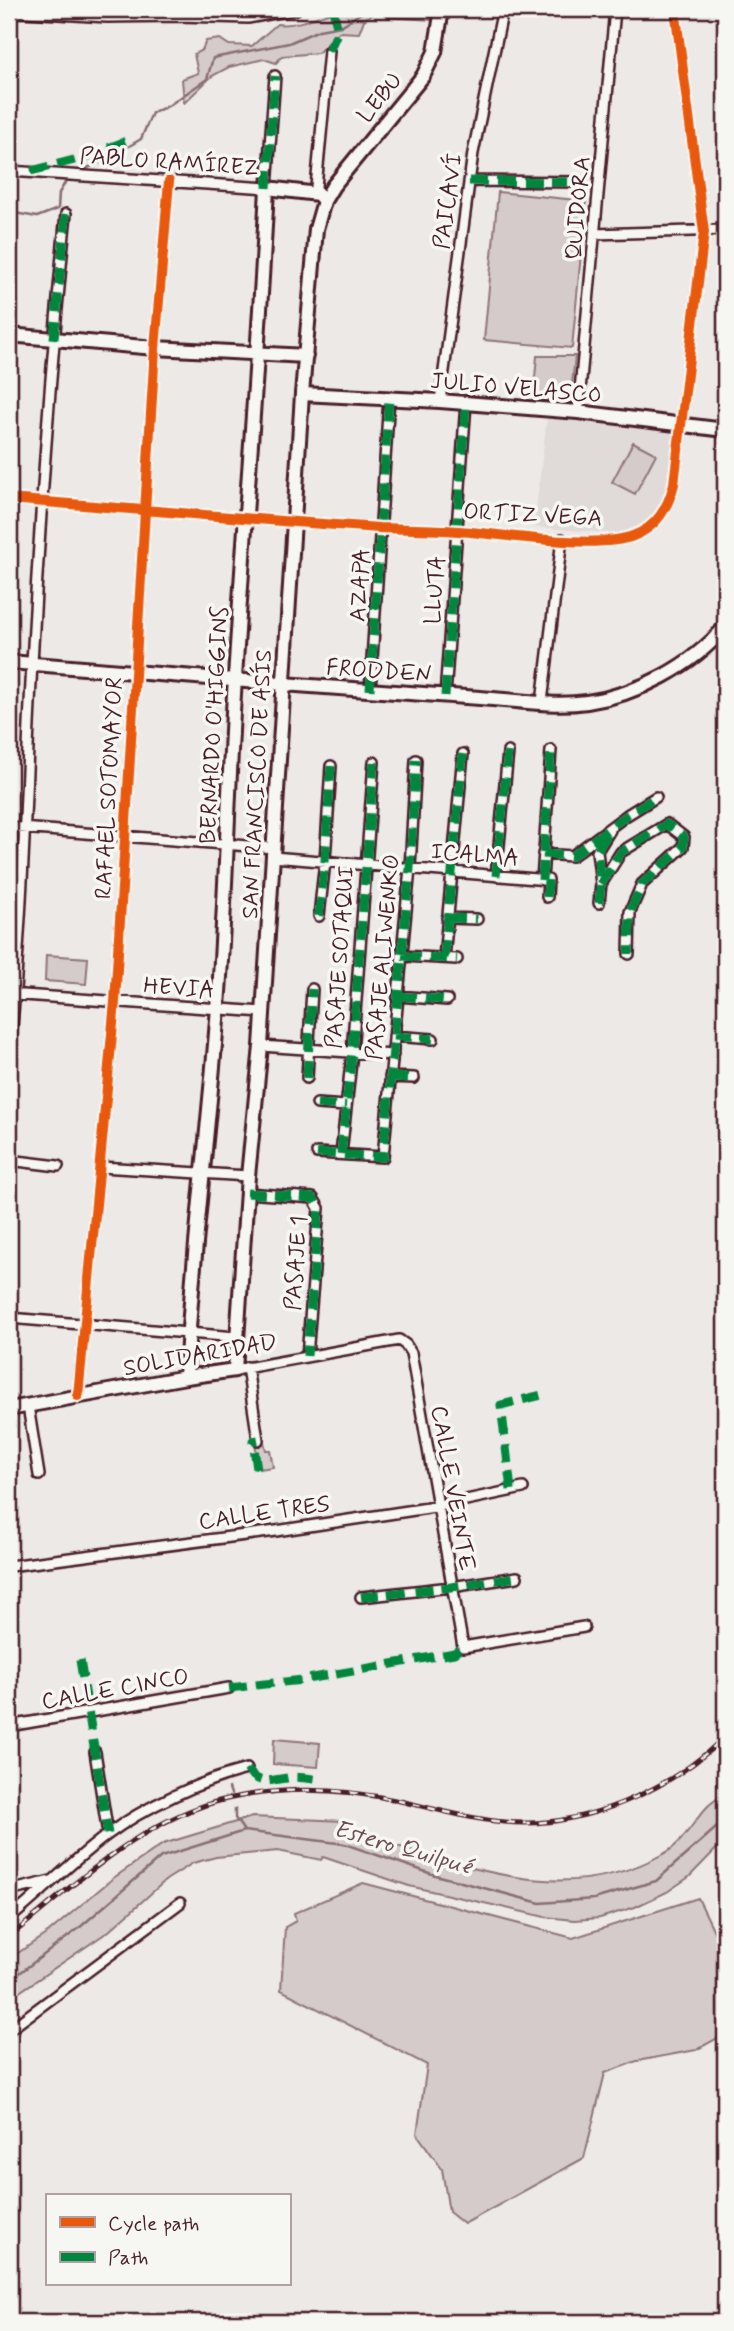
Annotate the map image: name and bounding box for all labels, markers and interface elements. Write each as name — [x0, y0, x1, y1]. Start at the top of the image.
street label: LEBU — [351, 67, 410, 130]
street label: PABLO RAMÍREZ — [79, 142, 259, 184]
street label: PAICAVÍ — [427, 151, 471, 251]
street label: QUIDORA — [560, 155, 598, 261]
street label: JULIO VELASCO — [429, 367, 603, 411]
street label: ORTIZ VEGA — [463, 497, 603, 535]
street label: AZAPA — [343, 547, 379, 623]
street label: LLUTA — [419, 555, 453, 625]
street label: BERNARDO O'HIGGINS — [194, 605, 236, 845]
street label: SAN FRANCISCO DE ASÍS — [236, 649, 280, 920]
street label: FRODDEN — [325, 653, 432, 691]
street label: RAFAEL SOTOMAYOR — [89, 676, 131, 900]
street label: ICALMA — [429, 837, 520, 875]
street label: PASAJE ALIWENKO — [360, 853, 408, 1061]
street label: PASAJE SOTAQUI — [320, 865, 362, 1050]
street label: HEVIA — [142, 972, 215, 1006]
street label: PASAJE 1 — [279, 1215, 315, 1312]
street label: SOLIDARIDAD — [121, 1328, 280, 1384]
street label: CALLE VEINTE — [423, 1403, 481, 1573]
street label: CALLE TRES — [197, 1490, 332, 1538]
street label: CALLE CINCO — [39, 1662, 191, 1718]
water label: Estero Quilpué — [330, 1814, 478, 1884]
legend — [46, 2194, 290, 2286]
text: Cycle path — [108, 2210, 199, 2238]
text: Path — [108, 2244, 148, 2272]

